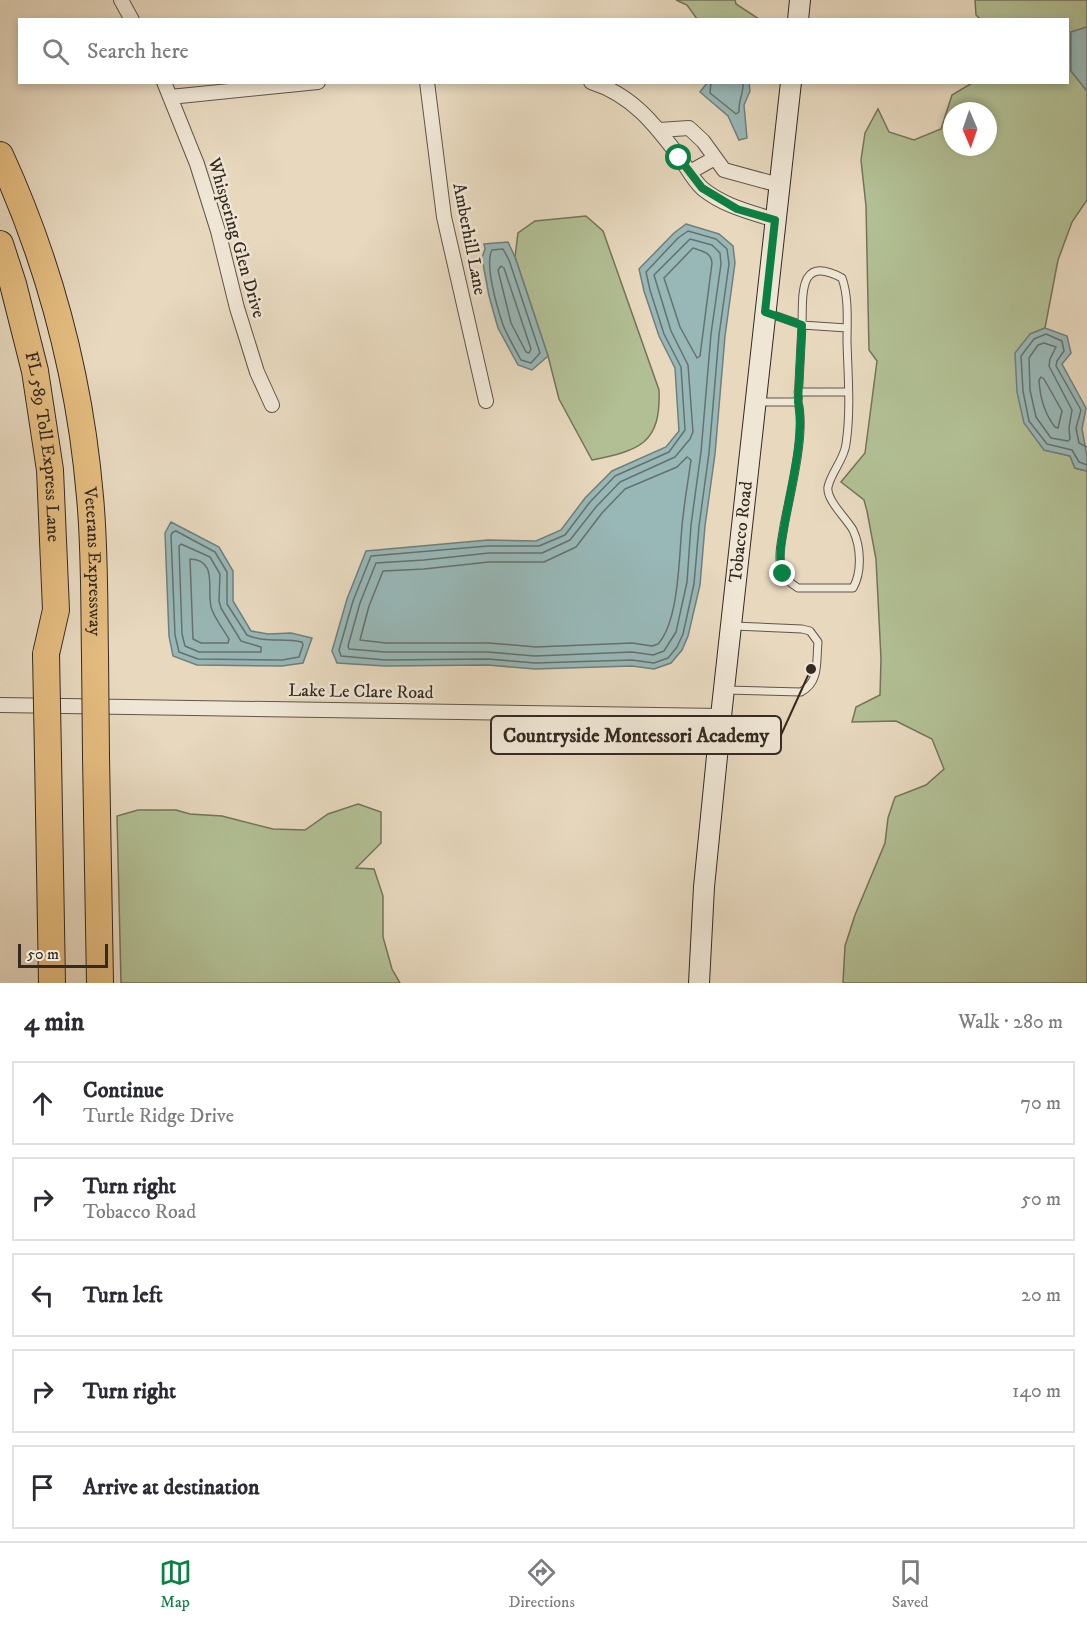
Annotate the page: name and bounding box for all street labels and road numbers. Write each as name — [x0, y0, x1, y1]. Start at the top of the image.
street label: Whispering Glen Drive — [202, 154, 269, 321]
street label: Amberhill Lane — [447, 181, 491, 297]
street label: FL 589 Toll Express Lane — [20, 349, 64, 542]
street label: Tobacco Road — [725, 480, 758, 584]
street label: Veterans Expressway — [78, 485, 106, 637]
street label: Lake Le Clare Road — [288, 680, 434, 704]

